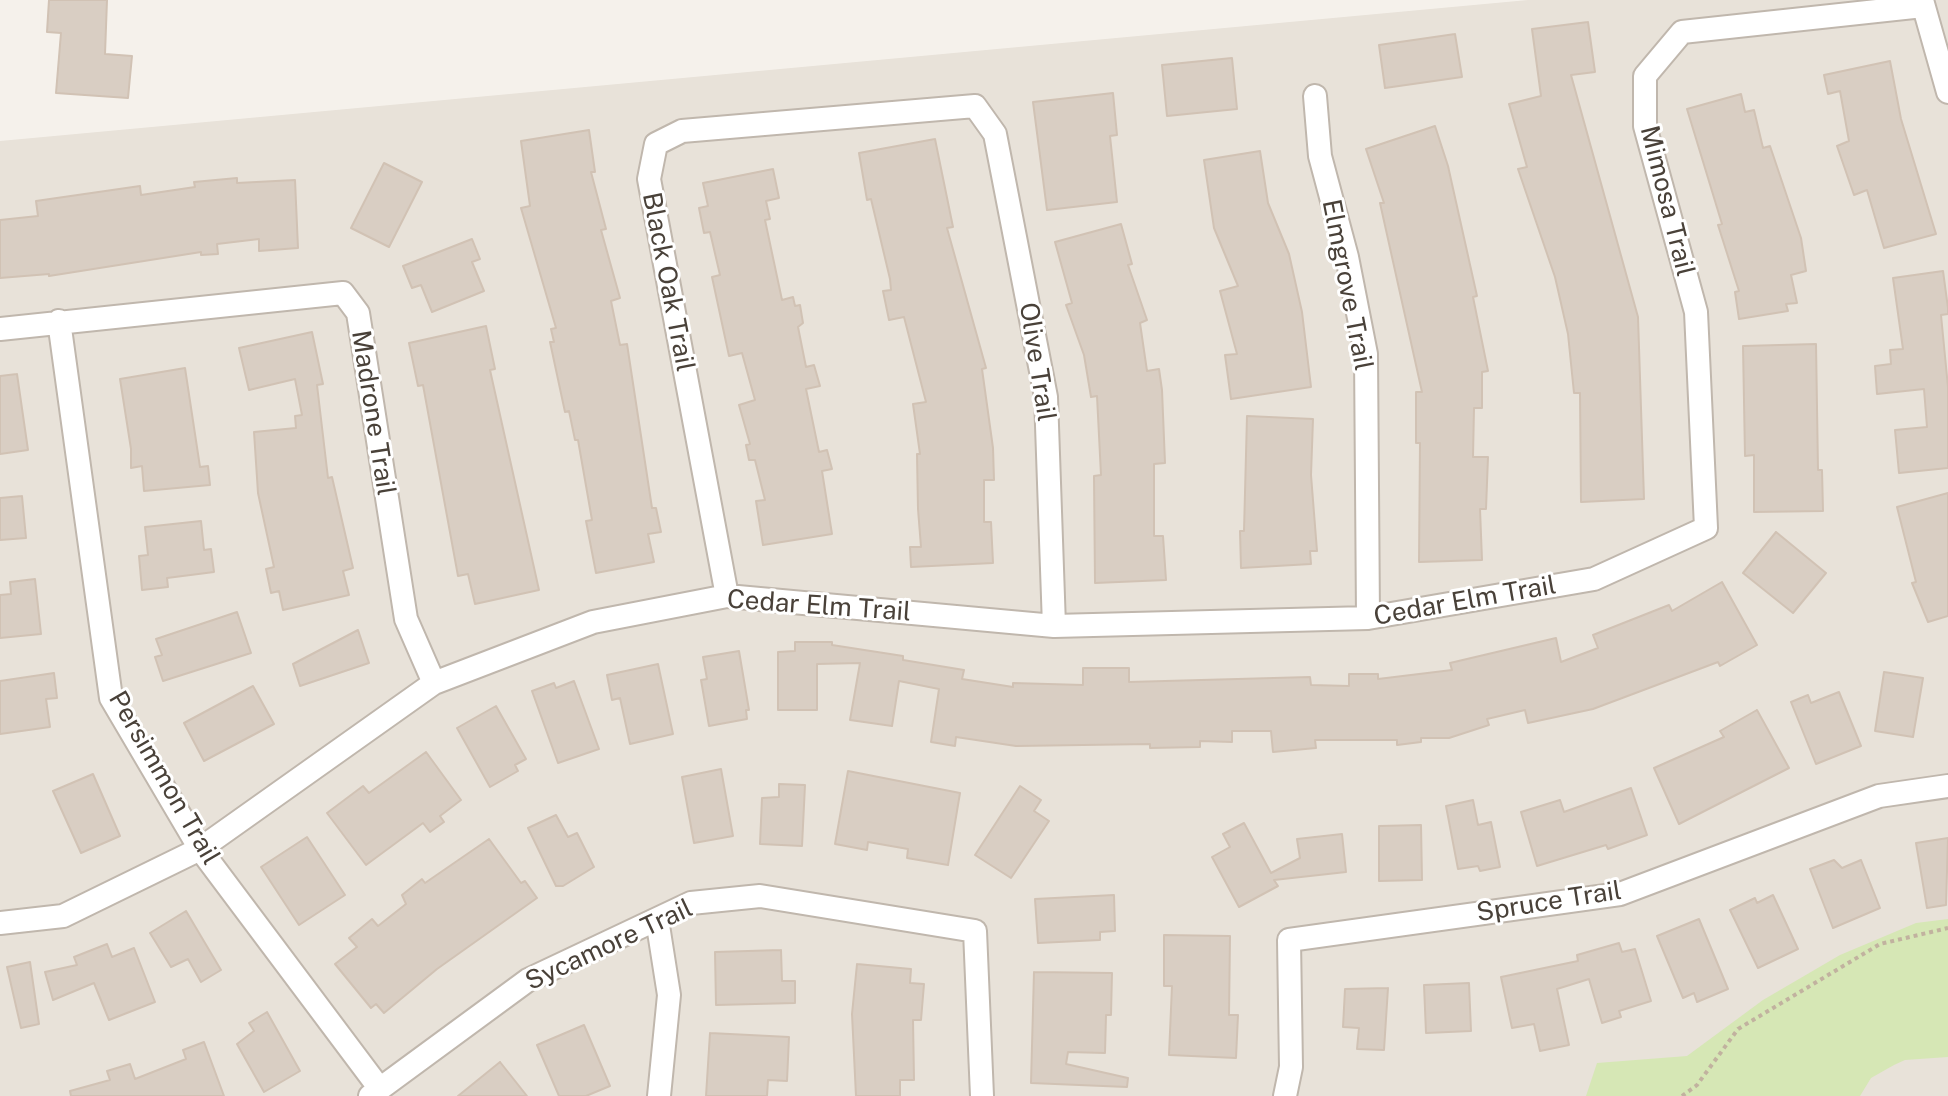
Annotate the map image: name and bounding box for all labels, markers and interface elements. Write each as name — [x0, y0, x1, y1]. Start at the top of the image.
street label: Mimosa Trail — [1633, 123, 1701, 279]
street label: Black Oak Trail — [635, 190, 701, 374]
street label: Elmgrove Trail — [1315, 197, 1379, 373]
street label: Olive Trail — [1012, 300, 1062, 424]
street label: Madrone Trail — [345, 328, 401, 498]
street label: Cedar Elm Trail — [1371, 570, 1559, 632]
street label: Cedar Elm Trail — [726, 584, 912, 628]
street label: Persimmon Trail — [102, 686, 226, 870]
street label: Spruce Trail — [1474, 875, 1624, 929]
street label: Sycamore Trail — [520, 893, 698, 997]

